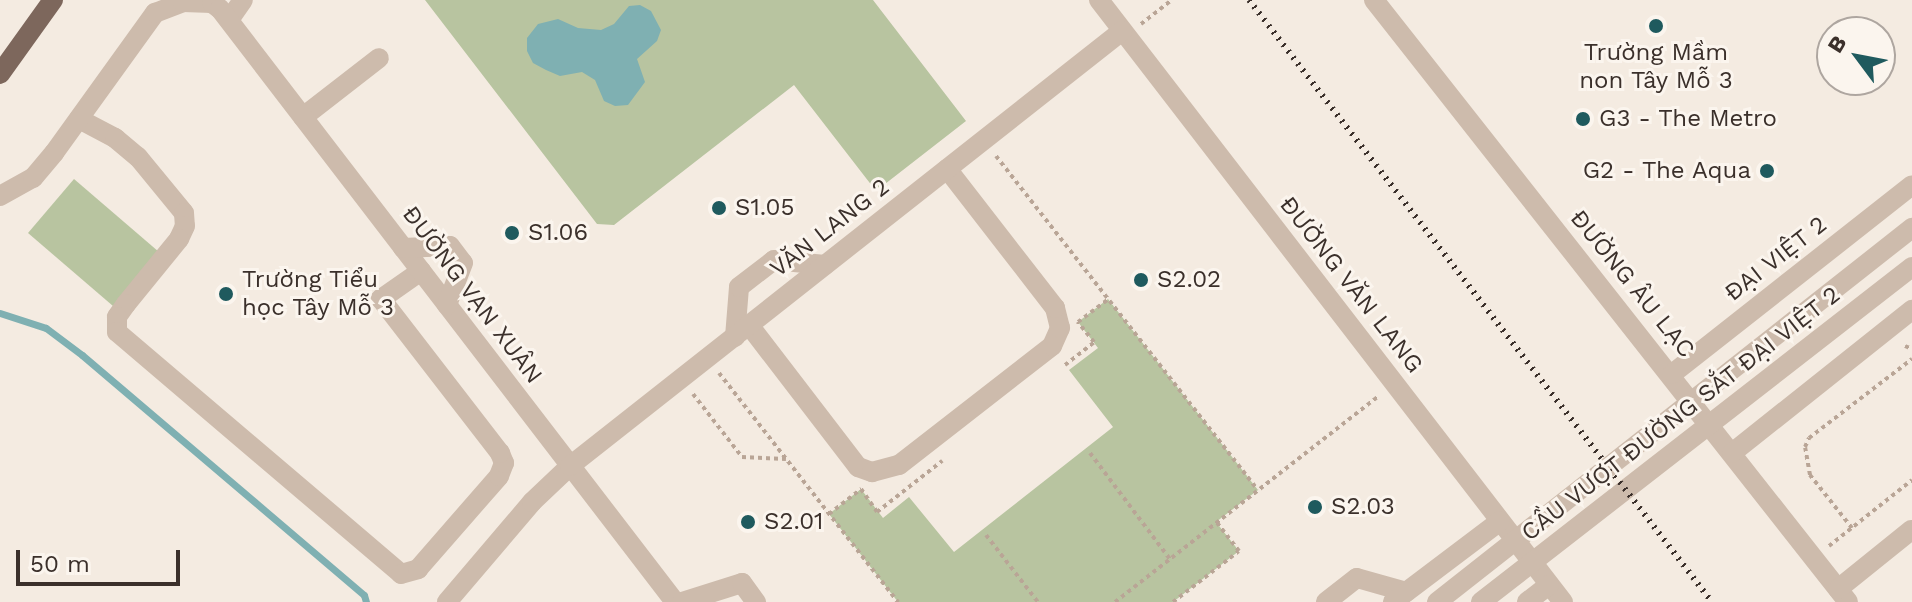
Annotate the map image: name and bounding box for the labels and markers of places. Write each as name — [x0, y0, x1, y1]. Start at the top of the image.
marker: Trường Mầm non Tây Mỗ 3 — [1647, 17, 1665, 35]
place label: Trường Mầm non Tây Mỗ 3 — [1579, 39, 1733, 95]
place label: G3 - The Metro — [1599, 105, 1778, 133]
marker: G3 - The Metro — [1574, 110, 1592, 128]
place label: G2 - The Aqua — [1581, 157, 1751, 185]
marker: G2 - The Aqua — [1758, 162, 1776, 180]
place label: S1.05 — [735, 194, 794, 222]
marker: S1.05 — [710, 199, 728, 217]
place label: S1.06 — [528, 219, 588, 247]
marker: S1.06 — [503, 224, 521, 242]
place label: Trường Tiểu học Tây Mỗ 3 — [242, 266, 395, 322]
place label: S2.02 — [1157, 266, 1221, 294]
marker: S2.02 — [1132, 271, 1150, 289]
marker: Trường Tiểu học Tây Mỗ 3 — [217, 285, 235, 303]
place label: S2.03 — [1331, 493, 1395, 521]
marker: S2.03 — [1306, 498, 1324, 516]
place label: S2.01 — [764, 508, 823, 536]
marker: S2.01 — [739, 513, 757, 531]

